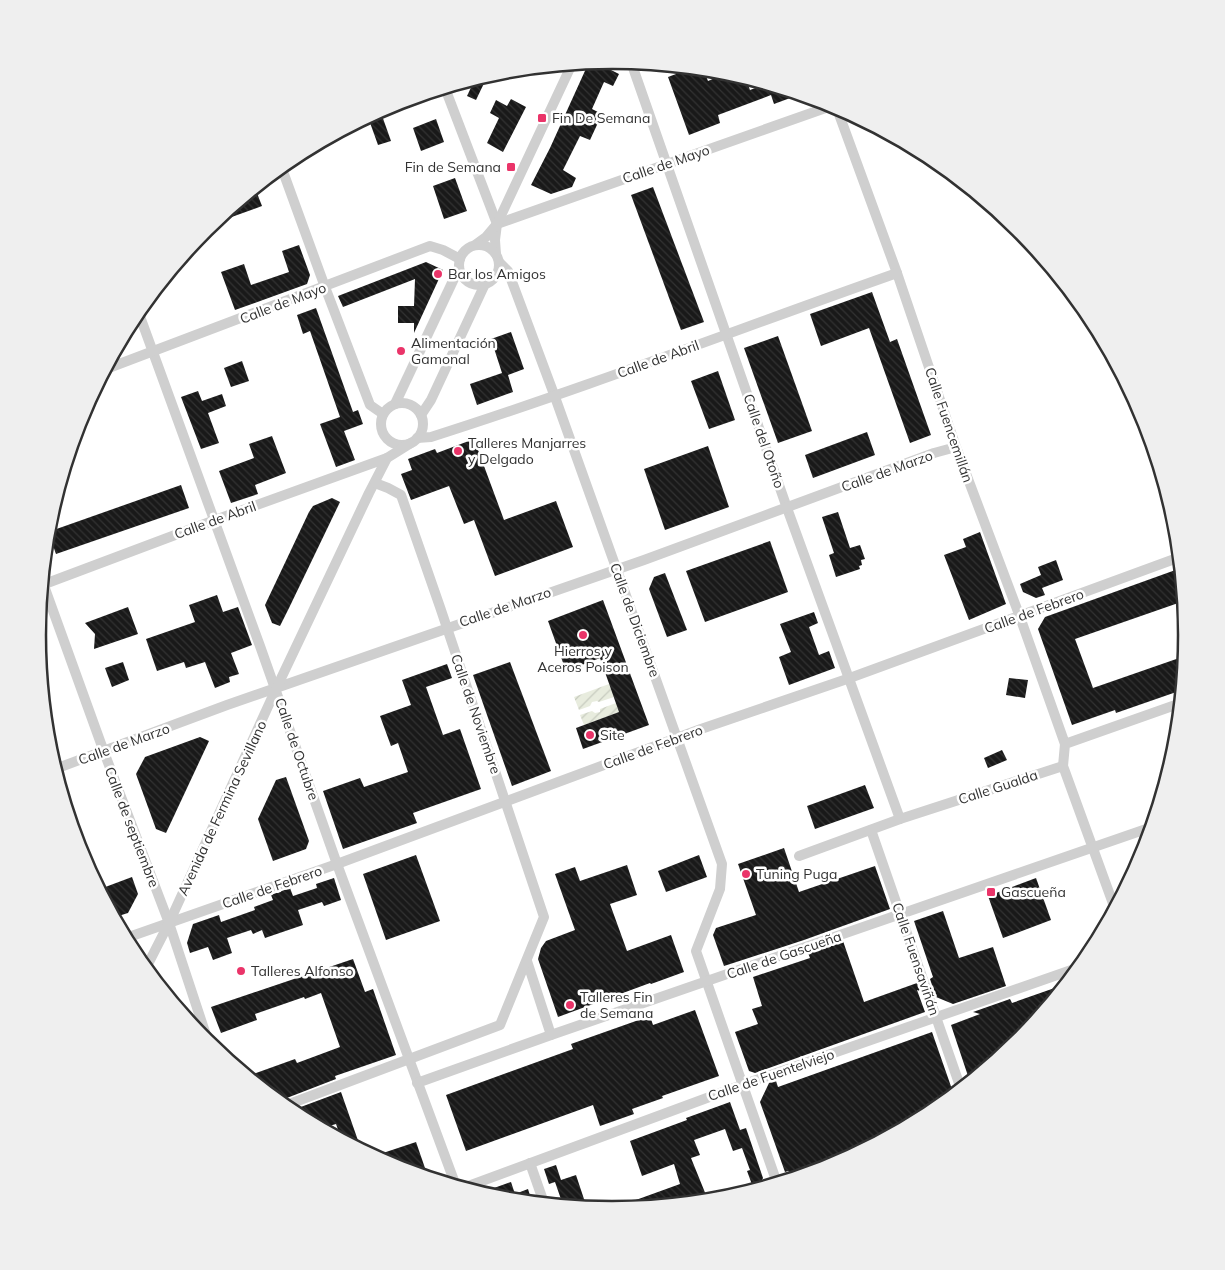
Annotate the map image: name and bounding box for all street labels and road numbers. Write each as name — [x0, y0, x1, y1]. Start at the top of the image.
street label: Calle de Mayo — [620, 141, 712, 187]
street label: Calle de Mayo — [237, 278, 329, 328]
street label: Calle de Abril — [615, 336, 701, 382]
street label: Calle Fuencemillán — [921, 365, 977, 485]
street label: Calle del Otoño — [739, 391, 789, 491]
street label: Calle de Marzo — [839, 446, 935, 496]
street label: Calle de Abril — [172, 497, 258, 543]
street label: Calle de Diciembre — [606, 560, 664, 680]
street label: Calle de Marzo — [457, 583, 553, 631]
street label: Calle de Febrero — [982, 585, 1086, 637]
street label: Calle de Noviembre — [447, 652, 505, 776]
street label: Calle de Octubre — [271, 695, 323, 803]
street label: Avenida de Fermina Sevillano — [173, 718, 271, 898]
street label: Calle de Marzo — [76, 719, 172, 769]
street label: Calle de Febrero — [601, 721, 705, 773]
street label: Calle de septiembre — [101, 764, 163, 890]
street label: Calle Gualda — [956, 766, 1040, 808]
street label: Calle de Febrero — [220, 861, 324, 913]
street label: Calle Fuensaviñán — [888, 900, 944, 1018]
street label: Calle de Gascueña — [724, 927, 844, 983]
street label: Calle de Fuentelviejo — [705, 1045, 837, 1105]

